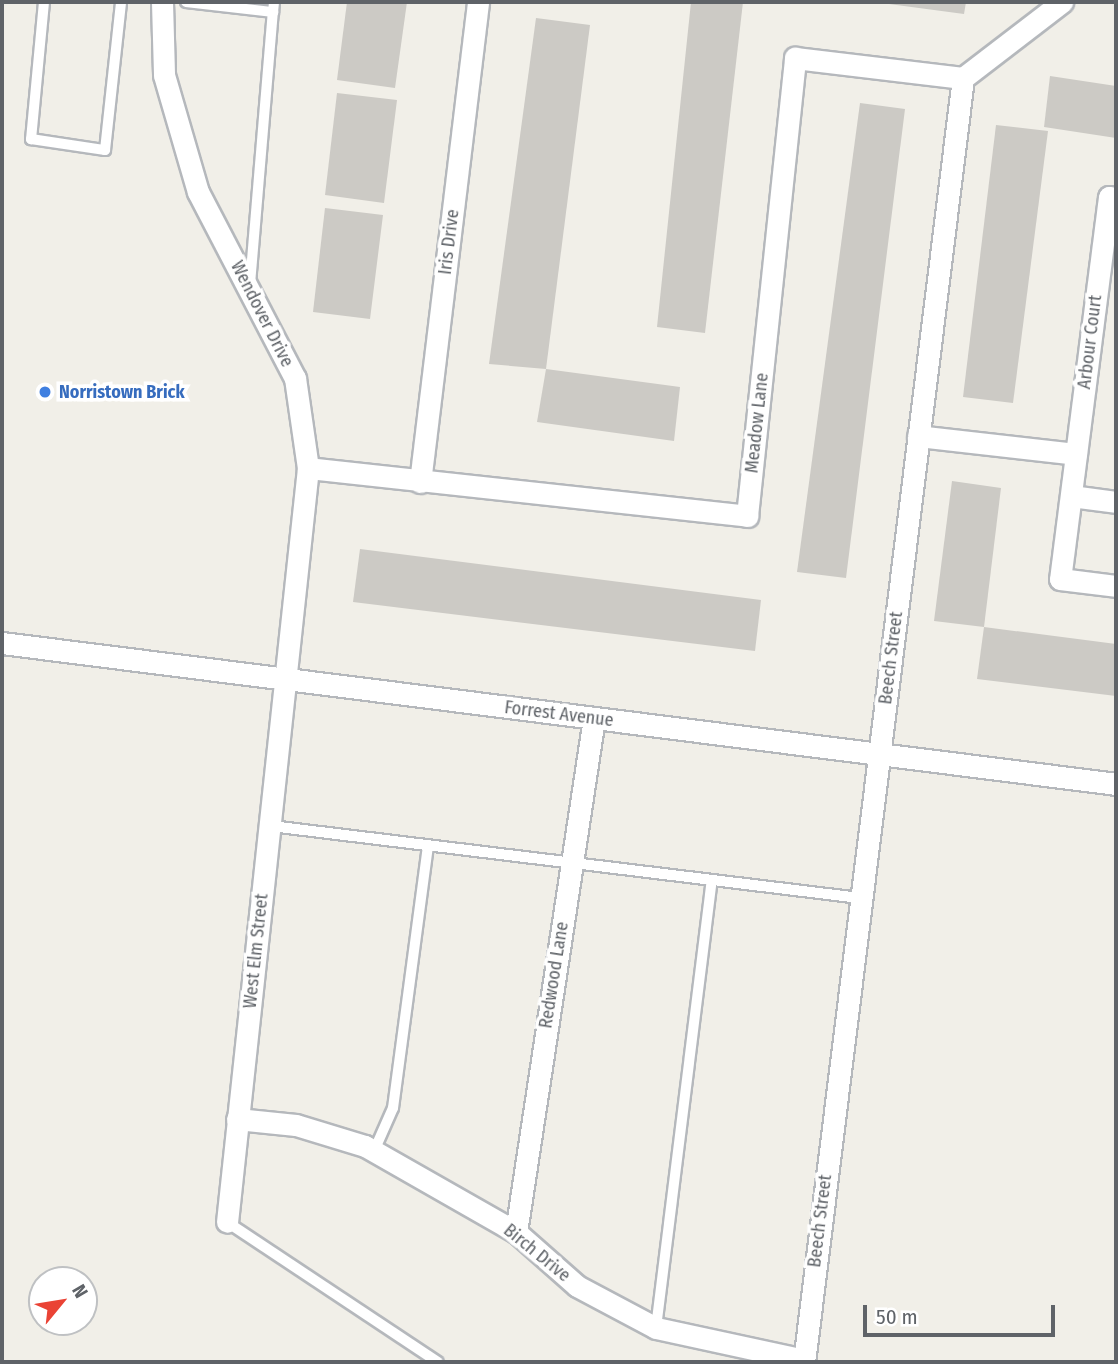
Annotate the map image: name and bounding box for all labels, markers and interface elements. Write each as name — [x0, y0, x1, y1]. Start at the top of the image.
street label: Iris Drive — [434, 208, 464, 276]
street label: Wendover Drive — [226, 257, 298, 371]
street label: Arbour Court — [1074, 294, 1106, 390]
street label: Meadow Lane — [741, 372, 773, 474]
place label: Norristown Brick — [59, 381, 185, 403]
marker: Norristown Brick — [37, 384, 53, 400]
street label: Beech Street — [875, 610, 907, 706]
street label: Forrest Avenue — [503, 697, 615, 731]
street label: West Elm Street — [239, 892, 273, 1010]
street label: Redwood Lane — [535, 920, 573, 1030]
street label: Beech Street — [804, 1173, 836, 1269]
street label: Birch Drive — [499, 1220, 575, 1286]
north arrow — [28, 1266, 98, 1336]
text: N — [67, 1281, 93, 1302]
scale bar — [866, 1290, 1058, 1334]
text: 50 m — [876, 1304, 918, 1330]

